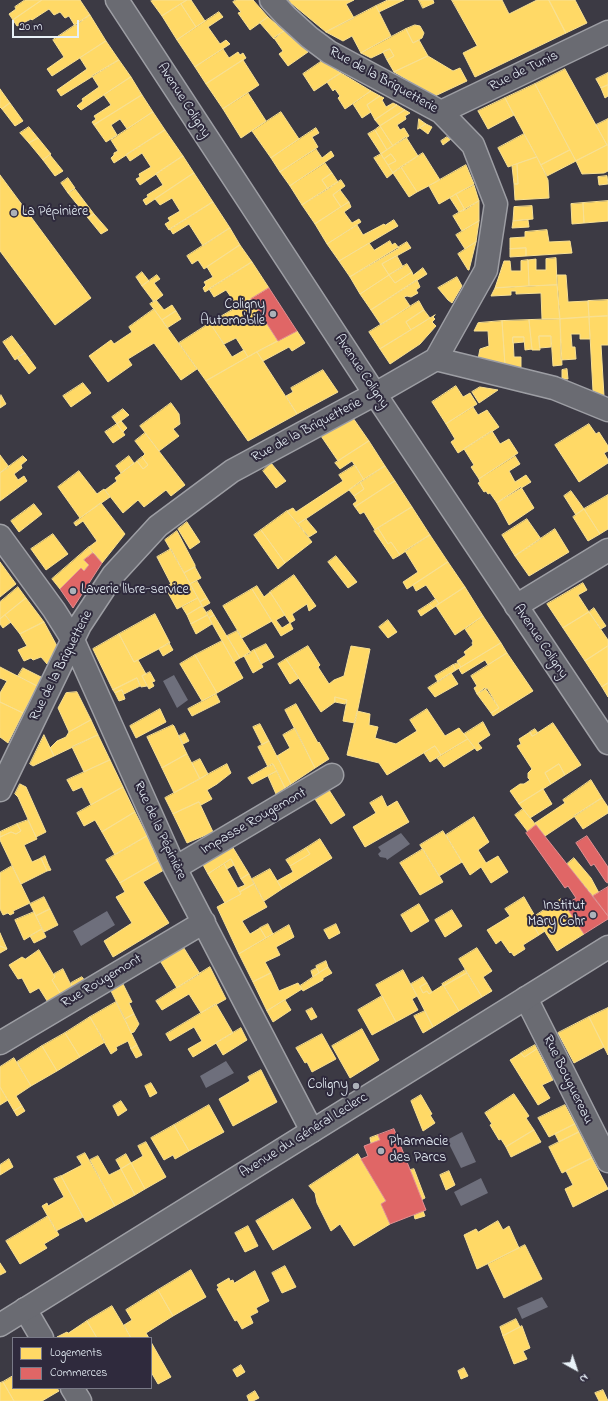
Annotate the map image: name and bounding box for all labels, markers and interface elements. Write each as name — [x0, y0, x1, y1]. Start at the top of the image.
scale bar — [14, 12, 81, 38]
text: 20 m — [19, 18, 42, 36]
street label: Rue de la Briquetterie — [326, 44, 440, 118]
street label: Rue de Tunis — [487, 48, 561, 96]
street label: Avenue Coligny — [153, 60, 213, 142]
place label: La Pépinière — [22, 205, 88, 221]
marker: La Pépinière — [9, 208, 19, 218]
place label: Coligny Automobile — [200, 298, 265, 330]
marker: Coligny Automobile — [268, 309, 278, 319]
street label: Avenue Coligny — [330, 332, 392, 412]
street label: Rue de la Briquetterie — [249, 395, 365, 467]
place label: Laverie libre-service — [81, 583, 189, 599]
marker: Laverie libre-service — [68, 586, 78, 596]
street label: Avenue Coligny — [509, 602, 571, 682]
street label: Rue de la Briquetterie — [27, 608, 97, 724]
street label: Rue de la Pépinière — [129, 779, 189, 883]
street label: Impasse Rougemont — [198, 785, 310, 859]
place label: Institut Mary Cohr — [528, 899, 585, 932]
marker: Institut Mary Cohr — [588, 910, 598, 920]
street label: Rue Rougemont — [59, 951, 145, 1013]
street label: Rue Bouguereau — [538, 1033, 596, 1127]
place label: Coligny — [308, 1078, 348, 1094]
marker: Coligny — [351, 1081, 361, 1091]
street label: Avenue du Général Leclerc — [237, 1090, 371, 1182]
place label: Pharmacie des Parcs — [389, 1135, 448, 1168]
marker: Pharmacie des Parcs — [376, 1146, 386, 1156]
legend — [12, 1337, 152, 1389]
text: Logements — [50, 1344, 102, 1362]
north arrow — [556, 1349, 596, 1389]
text: Commerces — [50, 1364, 107, 1382]
text: N — [576, 1370, 592, 1387]

